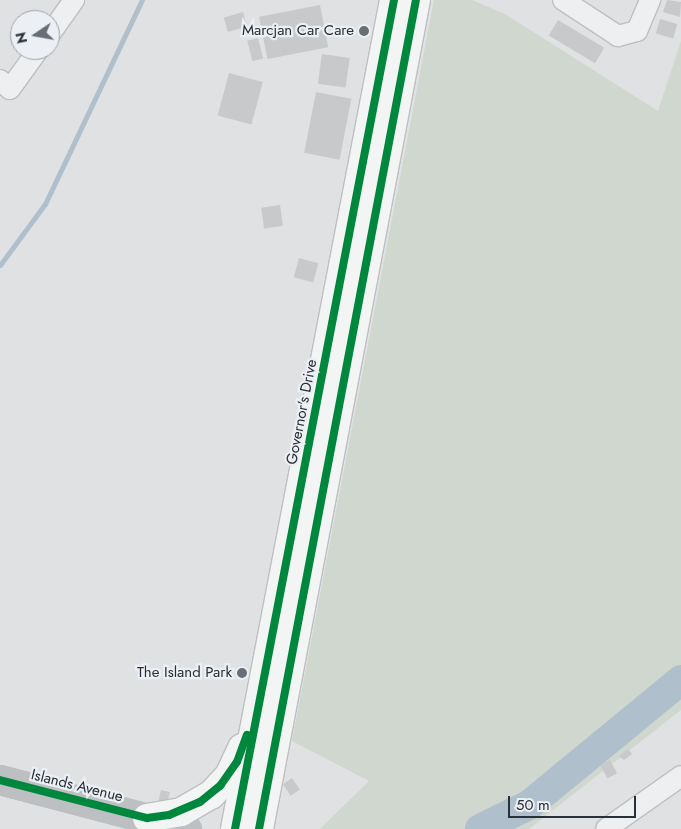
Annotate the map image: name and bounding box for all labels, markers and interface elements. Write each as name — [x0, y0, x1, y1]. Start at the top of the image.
north arrow — [10, 10, 60, 60]
place label: Marcjan Car Care — [242, 22, 354, 40]
marker: Marcjan Car Care — [358, 25, 370, 37]
text: N — [10, 30, 32, 45]
street label: Governor's Drive — [283, 358, 321, 466]
place label: The Island Park — [137, 664, 232, 682]
marker: The Island Park — [236, 667, 248, 679]
street label: Islands Avenue — [29, 766, 125, 806]
scale bar — [511, 786, 638, 818]
text: 50 m — [516, 794, 550, 816]

